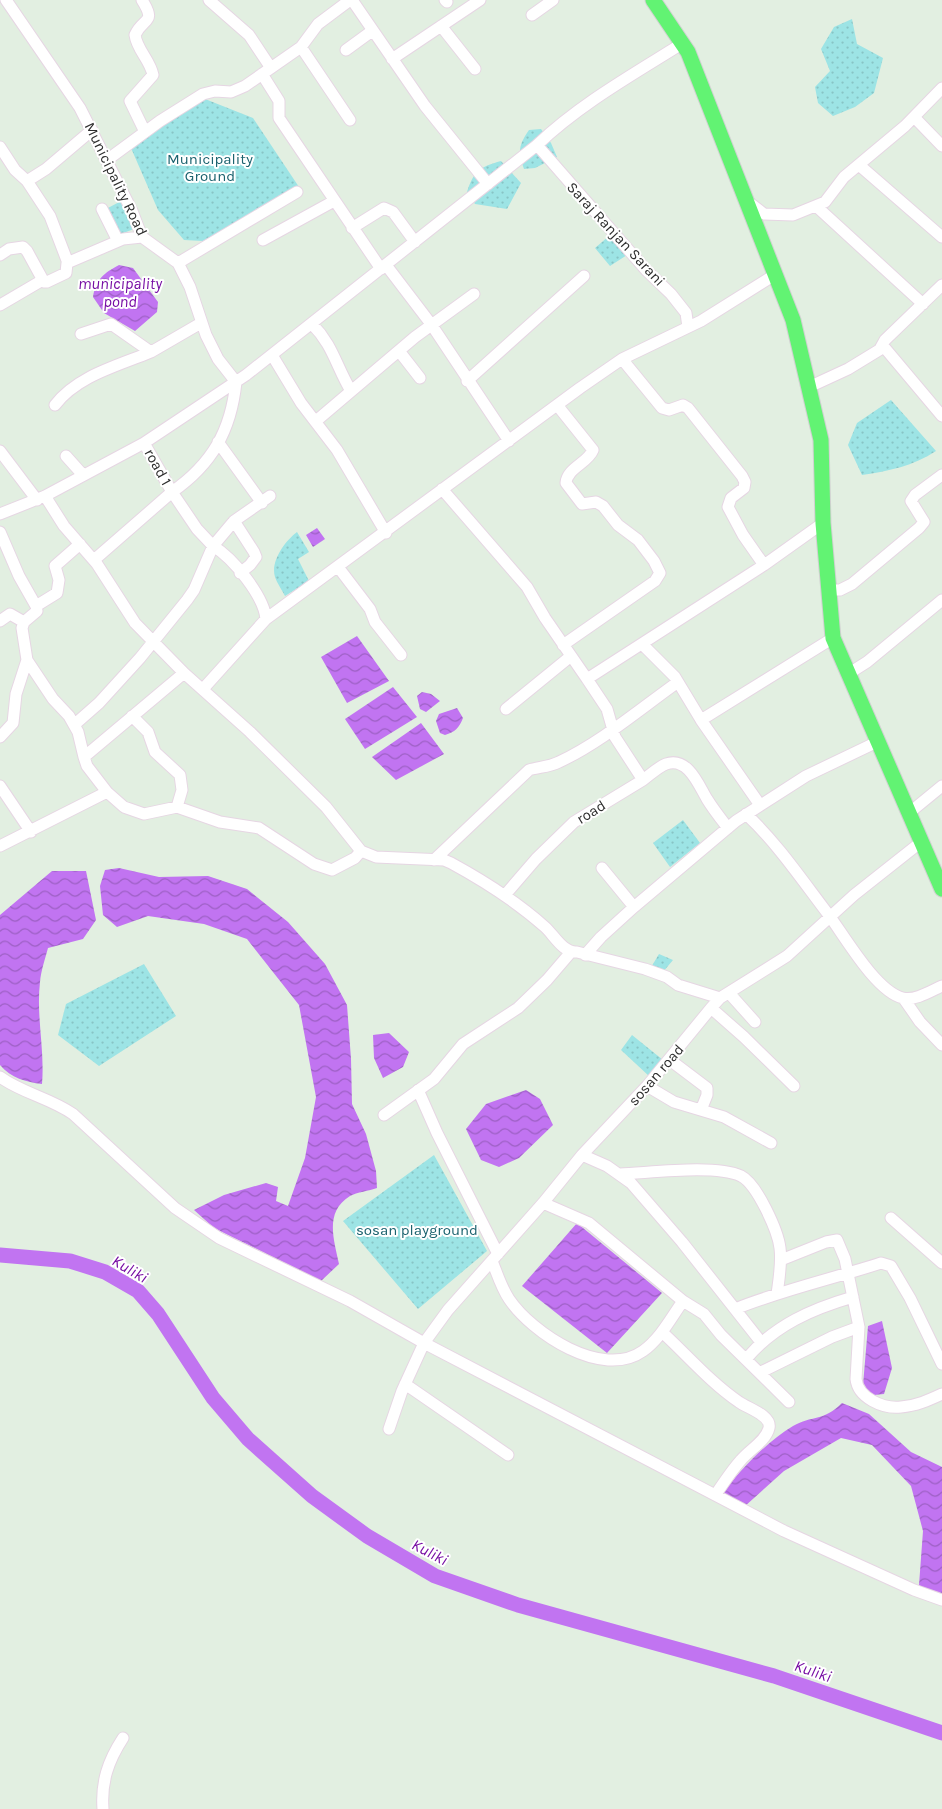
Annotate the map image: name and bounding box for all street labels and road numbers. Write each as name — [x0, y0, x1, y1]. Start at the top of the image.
street label: Municipality Road — [81, 119, 151, 239]
street label: Saraj Ranjan Sarani — [563, 178, 669, 290]
street label: road 1 — [141, 445, 175, 489]
street label: road — [573, 796, 609, 828]
street label: sosan road — [624, 1041, 688, 1109]

